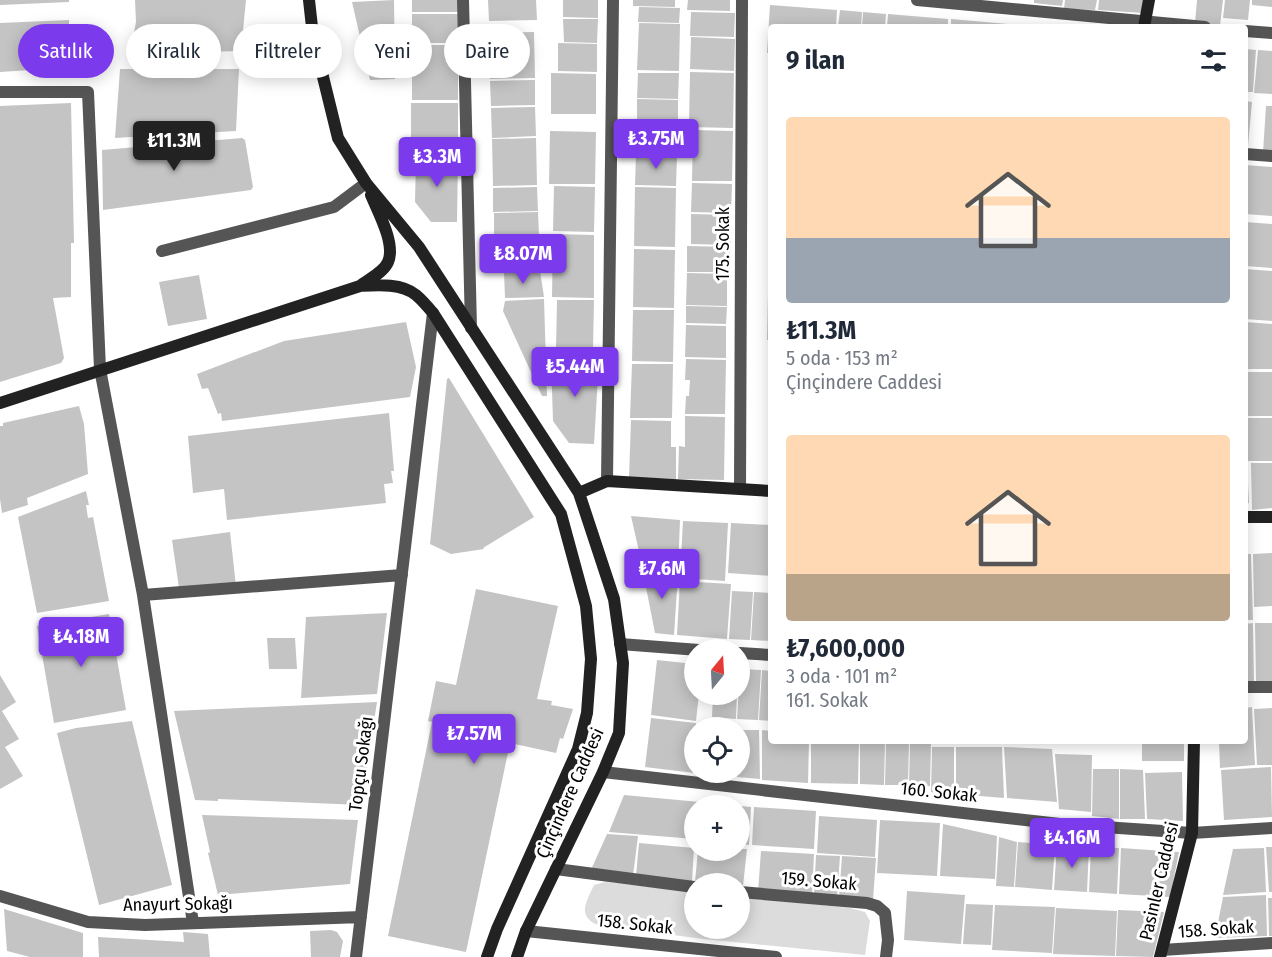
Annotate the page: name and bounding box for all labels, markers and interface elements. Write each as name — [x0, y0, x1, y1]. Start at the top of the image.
chip: Satılık — [18, 24, 114, 78]
chip: Kiralık — [126, 24, 221, 78]
chip: Filtreler — [233, 24, 342, 78]
chip: Yeni — [354, 24, 432, 78]
chip: Daire — [444, 24, 530, 78]
icon: filters — [1197, 44, 1230, 77]
text: 9 ilan — [786, 45, 845, 76]
pin: ₺3.75M — [607, 119, 705, 170]
pin: ₺11.3M — [125, 121, 223, 172]
text: ₺3.75M — [628, 126, 685, 150]
text: ₺11.3M — [147, 128, 201, 152]
pin: ₺3.3M — [395, 137, 479, 188]
text: ₺3.3M — [413, 144, 461, 168]
icon: home — [954, 156, 1062, 264]
street label: 175. Sokak — [712, 206, 734, 281]
pin: ₺8.07M — [474, 234, 572, 285]
text: ₺8.07M — [494, 241, 552, 265]
text: ₺11.3M — [786, 315, 856, 346]
text: 5 oda · 153 m² — [786, 346, 898, 370]
pin: ₺5.44M — [526, 347, 624, 398]
text: ₺5.44M — [546, 354, 604, 378]
text: Çinçindere Caddesi — [786, 370, 942, 394]
icon: home — [954, 474, 1062, 582]
pin: ₺7.6M — [620, 549, 704, 600]
text: ₺7.6M — [638, 556, 686, 580]
pin: ₺4.18M — [32, 617, 130, 668]
text: ₺4.18M — [53, 624, 109, 648]
text: ₺7,600,000 — [786, 633, 905, 664]
north arrow — [684, 639, 750, 705]
map controls — [684, 639, 750, 939]
text: 3 oda · 101 m² — [786, 664, 897, 688]
text: 161. Sokak — [786, 688, 868, 712]
pin: ₺7.57M — [425, 714, 523, 765]
street label: Topçu Sokağı — [344, 715, 378, 813]
button: locate — [684, 717, 750, 783]
text: ₺7.57M — [446, 721, 502, 745]
street label: Çinçindere Caddesi — [531, 724, 609, 862]
street label: 160. Sokak — [900, 777, 979, 807]
button: + — [684, 795, 750, 861]
pin: ₺4.16M — [1023, 818, 1121, 869]
street label: Pasinler Caddesi — [1135, 820, 1183, 942]
text: ₺4.16M — [1044, 825, 1100, 849]
street label: 159. Sokak — [780, 867, 858, 895]
button: − — [684, 873, 750, 939]
street label: Anayurt Sokağı — [123, 892, 233, 916]
street label: 158. Sokak — [596, 909, 675, 939]
street label: 158. Sokak — [1177, 915, 1255, 943]

